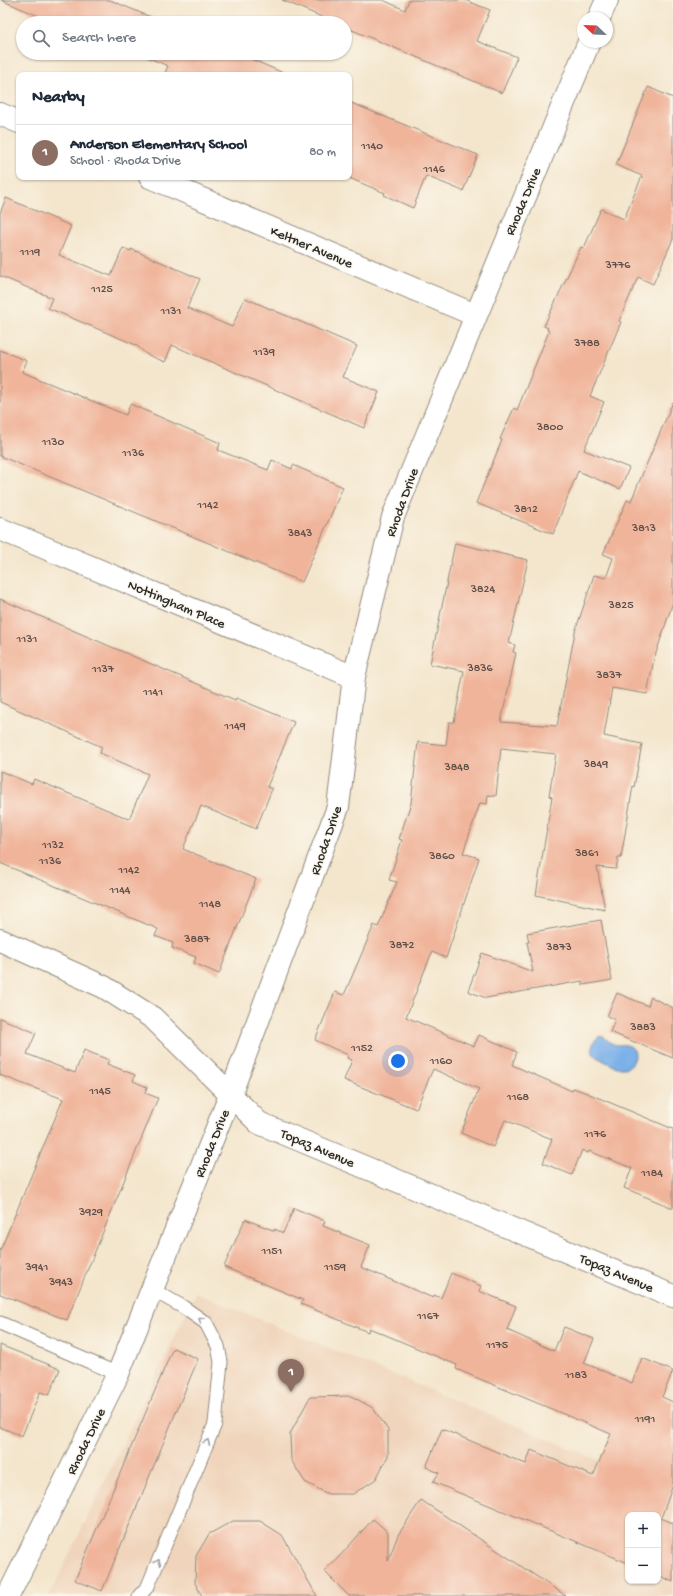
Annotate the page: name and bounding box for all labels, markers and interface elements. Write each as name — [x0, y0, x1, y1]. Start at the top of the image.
north arrow — [577, 12, 613, 48]
search box — [16, 16, 352, 60]
icon: search — [30, 27, 52, 49]
text: Search here — [62, 29, 136, 47]
text: Nearby — [32, 88, 85, 108]
text: Anderson Elementary School — [70, 136, 247, 154]
house number: 1140 — [360, 140, 383, 154]
text: 1 — [42, 145, 48, 160]
text: 80 m — [309, 145, 336, 160]
text: School · Rhoda Drive — [70, 154, 181, 169]
house number: 1146 — [422, 163, 446, 177]
street label: Rhoda Drive — [502, 165, 546, 238]
street label: Keltner Avenue — [267, 223, 356, 274]
house number: 1119 — [19, 246, 40, 260]
house number: 3776 — [605, 259, 631, 273]
house number: 1125 — [90, 283, 113, 297]
house number: 1131 — [160, 305, 182, 319]
house number: 3788 — [573, 337, 600, 351]
house number: 1139 — [252, 346, 275, 360]
house number: 3800 — [536, 421, 563, 435]
house number: 1130 — [41, 436, 65, 450]
house number: 1136 — [121, 447, 145, 461]
street label: Rhoda Drive — [383, 465, 424, 540]
house number: 1142 — [196, 499, 219, 513]
house number: 3812 — [513, 503, 538, 517]
house number: 3813 — [631, 522, 656, 536]
house number: 3843 — [287, 527, 312, 541]
street label: Nottingham Place — [125, 577, 228, 634]
house number: 3824 — [470, 583, 495, 597]
house number: 3825 — [608, 599, 634, 613]
house number: 1131 — [16, 633, 38, 647]
house number: 3836 — [466, 662, 493, 676]
house number: 1137 — [91, 663, 115, 677]
house number: 3837 — [595, 669, 622, 683]
house number: 1141 — [142, 686, 163, 700]
house number: 1149 — [223, 720, 246, 734]
house number: 3849 — [583, 758, 608, 772]
house number: 3848 — [443, 761, 470, 775]
street label: Rhoda Drive — [308, 803, 347, 878]
house number: 1132 — [41, 839, 64, 853]
house number: 3861 — [574, 847, 599, 861]
house number: 3860 — [428, 850, 455, 864]
house number: 1136 — [38, 855, 62, 869]
house number: 1142 — [117, 864, 140, 878]
house number: 1144 — [108, 884, 131, 898]
house number: 1148 — [198, 898, 221, 912]
house number: 3887 — [183, 933, 211, 947]
house number: 3872 — [389, 939, 415, 953]
house number: 3873 — [545, 941, 572, 955]
house number: 3883 — [629, 1021, 656, 1035]
house number: 1152 — [350, 1042, 373, 1056]
your location — [388, 1051, 408, 1071]
house number: 1160 — [429, 1055, 452, 1069]
house number: 1145 — [88, 1085, 111, 1099]
house number: 1168 — [506, 1091, 530, 1105]
street label: Rhoda Drive — [192, 1107, 235, 1180]
street label: Topaz Avenue — [276, 1126, 357, 1173]
house number: 1176 — [583, 1128, 607, 1142]
house number: 1184 — [640, 1167, 663, 1181]
house number: 3929 — [78, 1206, 103, 1220]
house number: 1151 — [261, 1245, 283, 1259]
street label: Topaz Avenue — [575, 1251, 656, 1298]
house number: 3941 — [25, 1261, 49, 1275]
house number: 1159 — [323, 1261, 346, 1275]
house number: 3943 — [48, 1276, 73, 1290]
house number: 1167 — [416, 1310, 440, 1324]
one-way arrow — [198, 1318, 205, 1325]
house number: 1175 — [485, 1339, 508, 1353]
pin: 1 — [278, 1359, 304, 1392]
house number: 1183 — [564, 1369, 587, 1383]
street label: Rhoda Drive — [64, 1405, 111, 1478]
house number: 1191 — [634, 1413, 655, 1427]
one-way arrow — [203, 1439, 211, 1446]
map controls — [625, 1512, 661, 1584]
button: + — [625, 1512, 661, 1548]
button: − — [625, 1548, 661, 1584]
one-way arrow — [153, 1559, 161, 1566]

